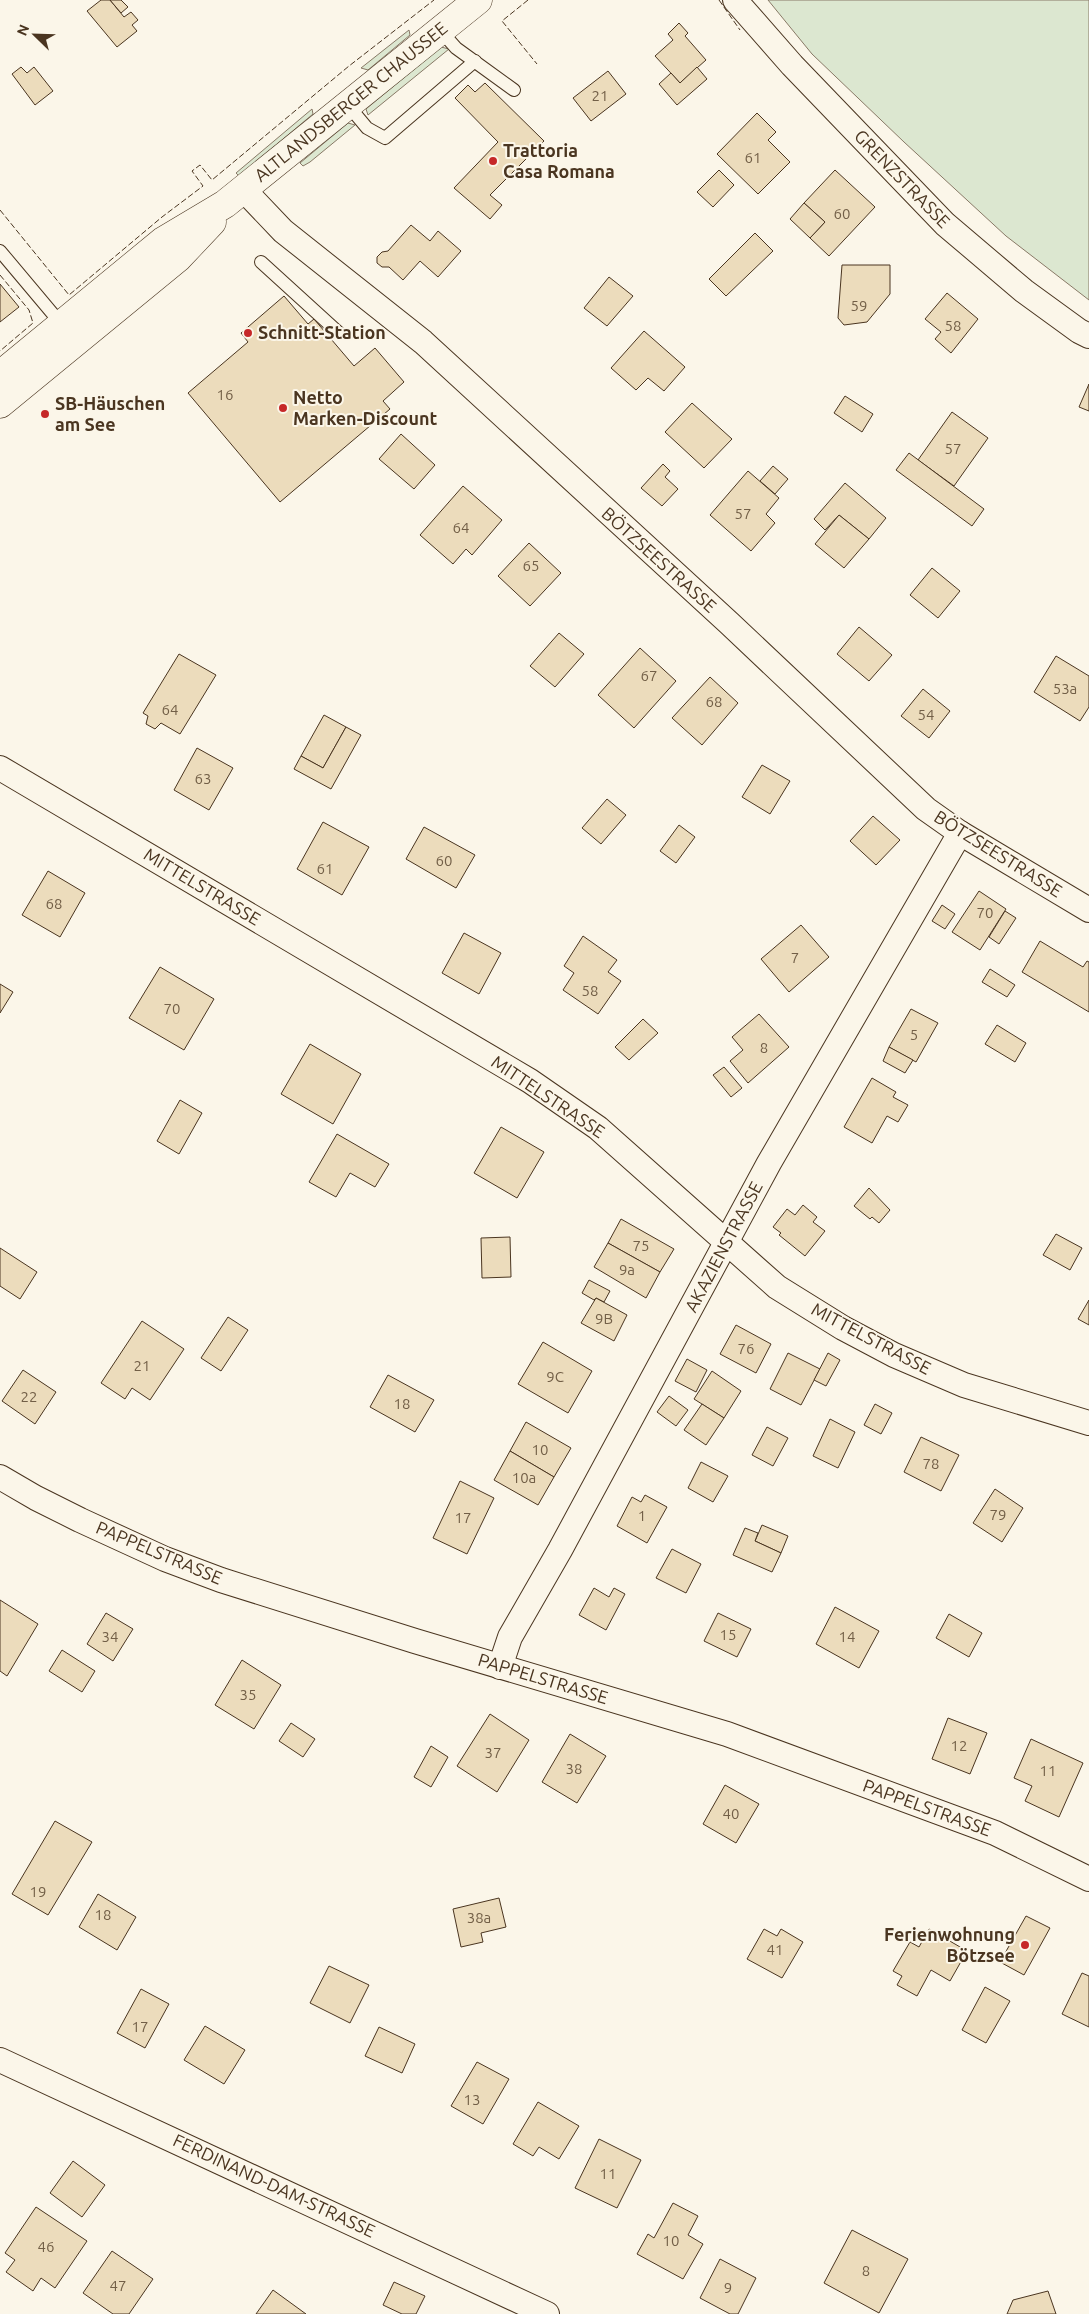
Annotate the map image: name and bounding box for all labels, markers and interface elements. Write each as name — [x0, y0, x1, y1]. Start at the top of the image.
north arrow — [10, 10, 60, 60]
street label: ALTLANDSBERGER CHAUSSEE — [250, 17, 451, 185]
text: N — [14, 22, 32, 38]
house number: 21 — [592, 87, 608, 104]
street label: GRENZSTRASSE — [851, 125, 955, 231]
place label: Trattoria Casa Romana — [503, 140, 615, 181]
house number: 61 — [745, 149, 761, 166]
marker: Trattoria Casa Romana — [487, 155, 499, 167]
house number: 60 — [834, 205, 850, 222]
house number: 59 — [851, 297, 867, 314]
house number: 58 — [945, 317, 961, 334]
place label: Schnitt-Station — [258, 322, 386, 342]
marker: Schnitt-Station — [242, 327, 254, 339]
house number: 16 — [217, 386, 233, 403]
place label: Netto Marken-Discount — [293, 387, 438, 428]
place label: SB-Häuschen am See — [55, 393, 165, 434]
marker: Netto Marken-Discount — [277, 402, 289, 414]
marker: SB-Häuschen am See — [39, 408, 51, 420]
house number: 57 — [945, 440, 961, 457]
street label: BÖTZSEESTRASSE — [598, 503, 721, 616]
house number: 57 — [735, 505, 751, 522]
house number: 64 — [453, 519, 469, 536]
house number: 65 — [523, 557, 539, 574]
house number: 67 — [641, 667, 657, 684]
house number: 53a — [1053, 680, 1077, 697]
house number: 68 — [706, 693, 722, 710]
house number: 64 — [162, 701, 178, 718]
house number: 54 — [918, 706, 934, 723]
house number: 63 — [195, 770, 211, 787]
street label: BÖTZSEESTRASSE — [931, 806, 1066, 901]
street label: MITTELSTRASSE — [141, 843, 264, 929]
house number: 60 — [436, 852, 452, 869]
house number: 61 — [317, 860, 333, 877]
house number: 68 — [46, 895, 62, 912]
house number: 70 — [977, 904, 993, 921]
house number: 7 — [791, 949, 799, 966]
house number: 58 — [582, 982, 598, 999]
house number: 70 — [164, 1000, 180, 1017]
house number: 5 — [910, 1026, 918, 1043]
house number: 8 — [760, 1039, 768, 1056]
street label: MITTELSTRASSE — [488, 1051, 609, 1141]
street label: AKAZIENSTRASSE — [680, 1178, 766, 1315]
house number: 75 — [633, 1237, 649, 1254]
house number: 9a — [619, 1261, 635, 1278]
street label: MITTELSTRASSE — [808, 1298, 935, 1378]
house number: 9B — [595, 1310, 613, 1327]
house number: 76 — [738, 1340, 754, 1357]
house number: 21 — [134, 1357, 150, 1374]
house number: 9C — [546, 1368, 564, 1385]
house number: 22 — [21, 1388, 37, 1405]
house number: 18 — [394, 1395, 410, 1412]
house number: 10 — [532, 1441, 548, 1458]
house number: 78 — [923, 1455, 939, 1472]
house number: 10a — [512, 1469, 536, 1486]
house number: 79 — [990, 1506, 1006, 1523]
house number: 1 — [638, 1507, 646, 1524]
house number: 17 — [455, 1509, 471, 1526]
street label: PAPPELSTRASSE — [93, 1517, 225, 1588]
house number: 15 — [720, 1626, 736, 1643]
house number: 34 — [102, 1628, 118, 1645]
house number: 14 — [839, 1628, 855, 1645]
street label: PAPPELSTRASSE — [476, 1649, 611, 1707]
house number: 35 — [240, 1686, 256, 1703]
house number: 12 — [951, 1737, 967, 1754]
house number: 37 — [485, 1744, 501, 1761]
house number: 38 — [566, 1760, 582, 1777]
house number: 11 — [1040, 1762, 1056, 1779]
street label: PAPPELSTRASSE — [861, 1775, 994, 1840]
house number: 40 — [723, 1805, 739, 1822]
house number: 19 — [30, 1883, 46, 1900]
house number: 18 — [95, 1906, 111, 1923]
house number: 38a — [467, 1909, 491, 1926]
place label: Ferienwohnung Bötzsee — [884, 1924, 1015, 1965]
marker: Ferienwohnung Bötzsee — [1019, 1939, 1031, 1951]
house number: 41 — [767, 1941, 783, 1958]
house number: 17 — [132, 2018, 148, 2035]
house number: 13 — [464, 2091, 480, 2108]
street label: FERDINAND-DAM-STRASSE — [170, 2129, 379, 2241]
house number: 11 — [600, 2165, 616, 2182]
house number: 10 — [663, 2232, 679, 2249]
house number: 46 — [38, 2238, 54, 2255]
house number: 8 — [862, 2262, 870, 2279]
house number: 47 — [110, 2277, 126, 2294]
house number: 9 — [724, 2279, 732, 2296]

